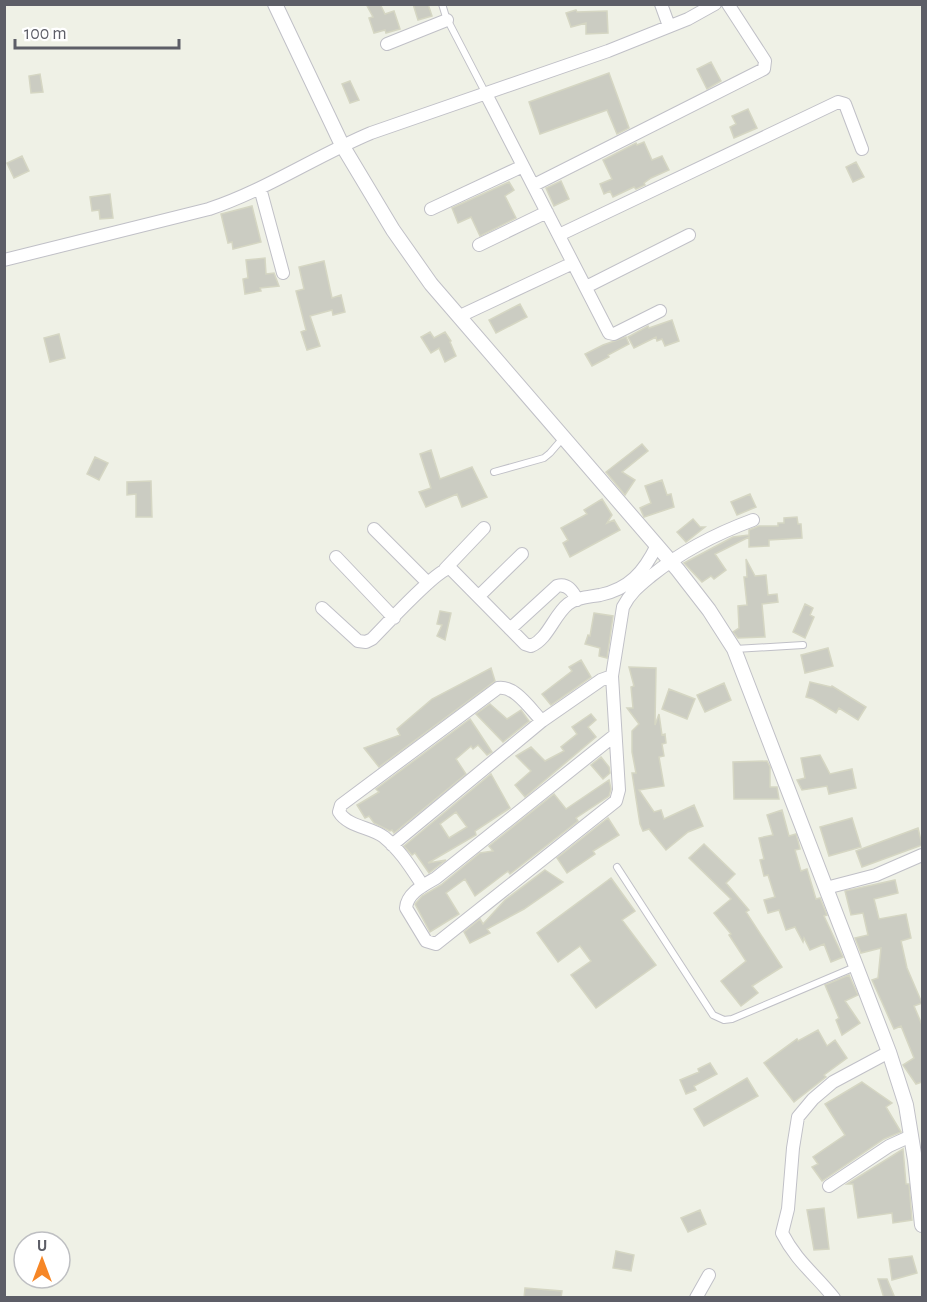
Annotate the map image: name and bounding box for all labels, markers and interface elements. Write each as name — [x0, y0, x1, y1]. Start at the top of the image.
scale bar — [15, 12, 178, 50]
text: 100 m — [24, 25, 67, 43]
north arrow — [12, 1230, 72, 1290]
text: U — [37, 1238, 47, 1254]

